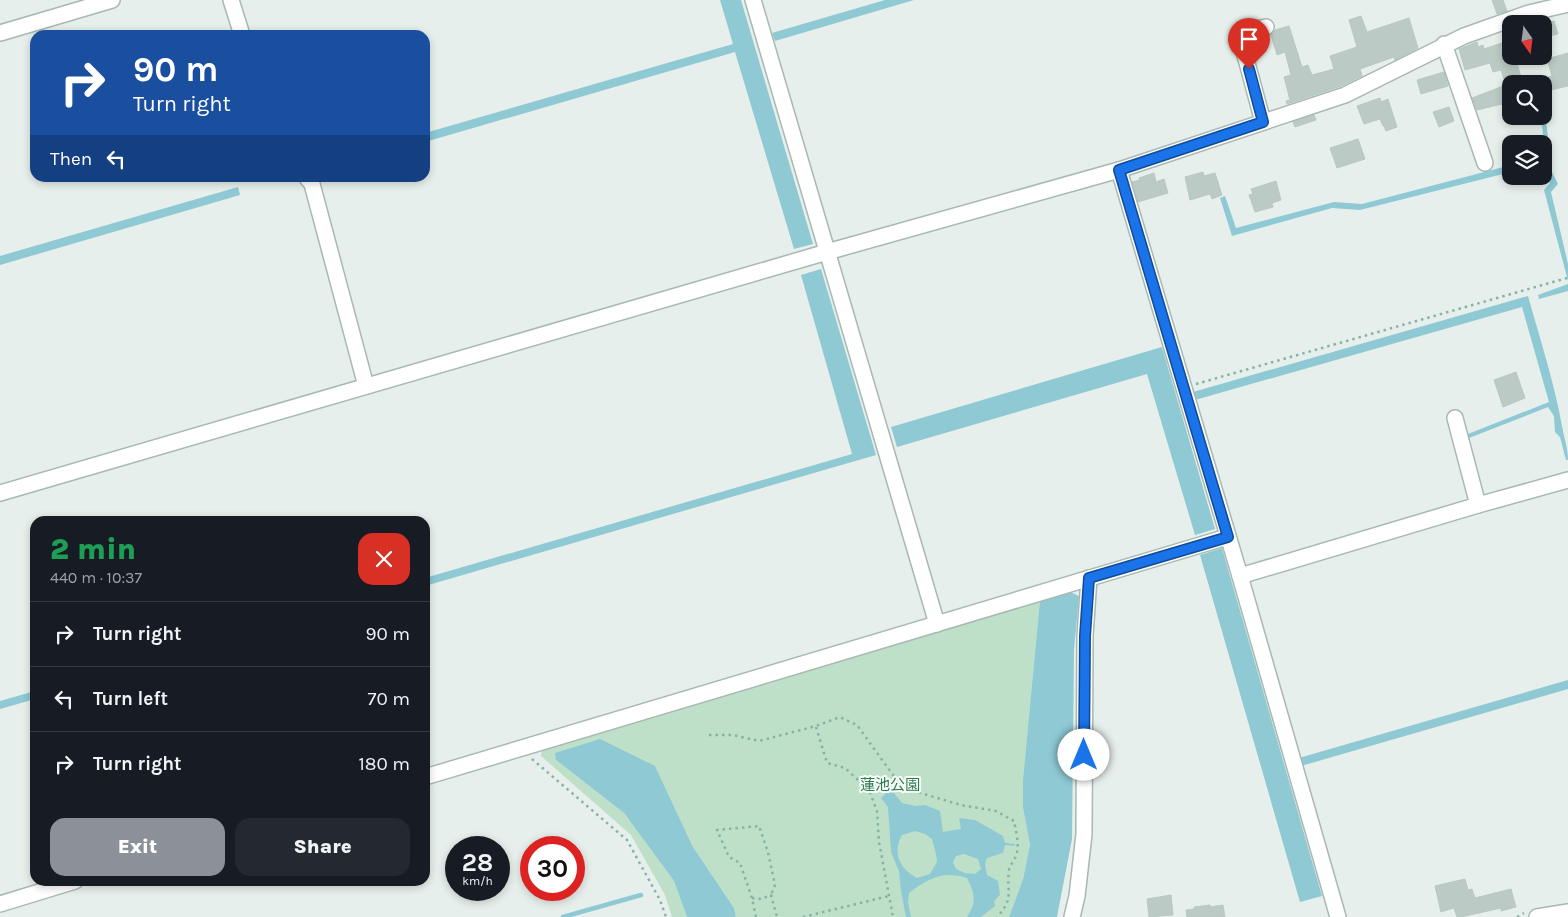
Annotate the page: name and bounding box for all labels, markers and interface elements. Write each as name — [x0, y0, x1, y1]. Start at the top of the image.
north arrow — [1502, 15, 1552, 65]
map controls — [1502, 15, 1552, 185]
pin — [1228, 18, 1270, 69]
icon: arrive — [1235, 25, 1263, 53]
text: 90 m — [133, 49, 219, 90]
icon: right — [50, 50, 115, 115]
button: search — [1502, 75, 1552, 125]
text: Turn right — [133, 91, 231, 117]
button: layers — [1502, 135, 1552, 185]
icon: left — [102, 145, 130, 173]
text: Then — [50, 148, 92, 170]
text: 2 min — [50, 531, 136, 567]
button: close — [358, 533, 410, 585]
text: 440 m · 10:37 — [50, 568, 142, 587]
icon: right — [50, 620, 78, 648]
text: Turn right — [93, 623, 182, 645]
text: 90 m — [365, 623, 410, 645]
icon: left — [50, 685, 78, 713]
text: Turn left — [93, 688, 168, 710]
text: 70 m — [368, 688, 410, 710]
position arrow — [1057, 728, 1109, 780]
icon: right — [50, 750, 78, 778]
text: Turn right — [93, 753, 182, 775]
text: 180 m — [358, 753, 410, 775]
park label: 蓮池公園 — [860, 776, 920, 794]
button: Exit — [50, 818, 225, 876]
button: Share — [235, 818, 410, 876]
speed limit sign: 30 — [520, 836, 585, 901]
text: 28 — [462, 848, 493, 877]
text: km/h — [462, 874, 493, 888]

